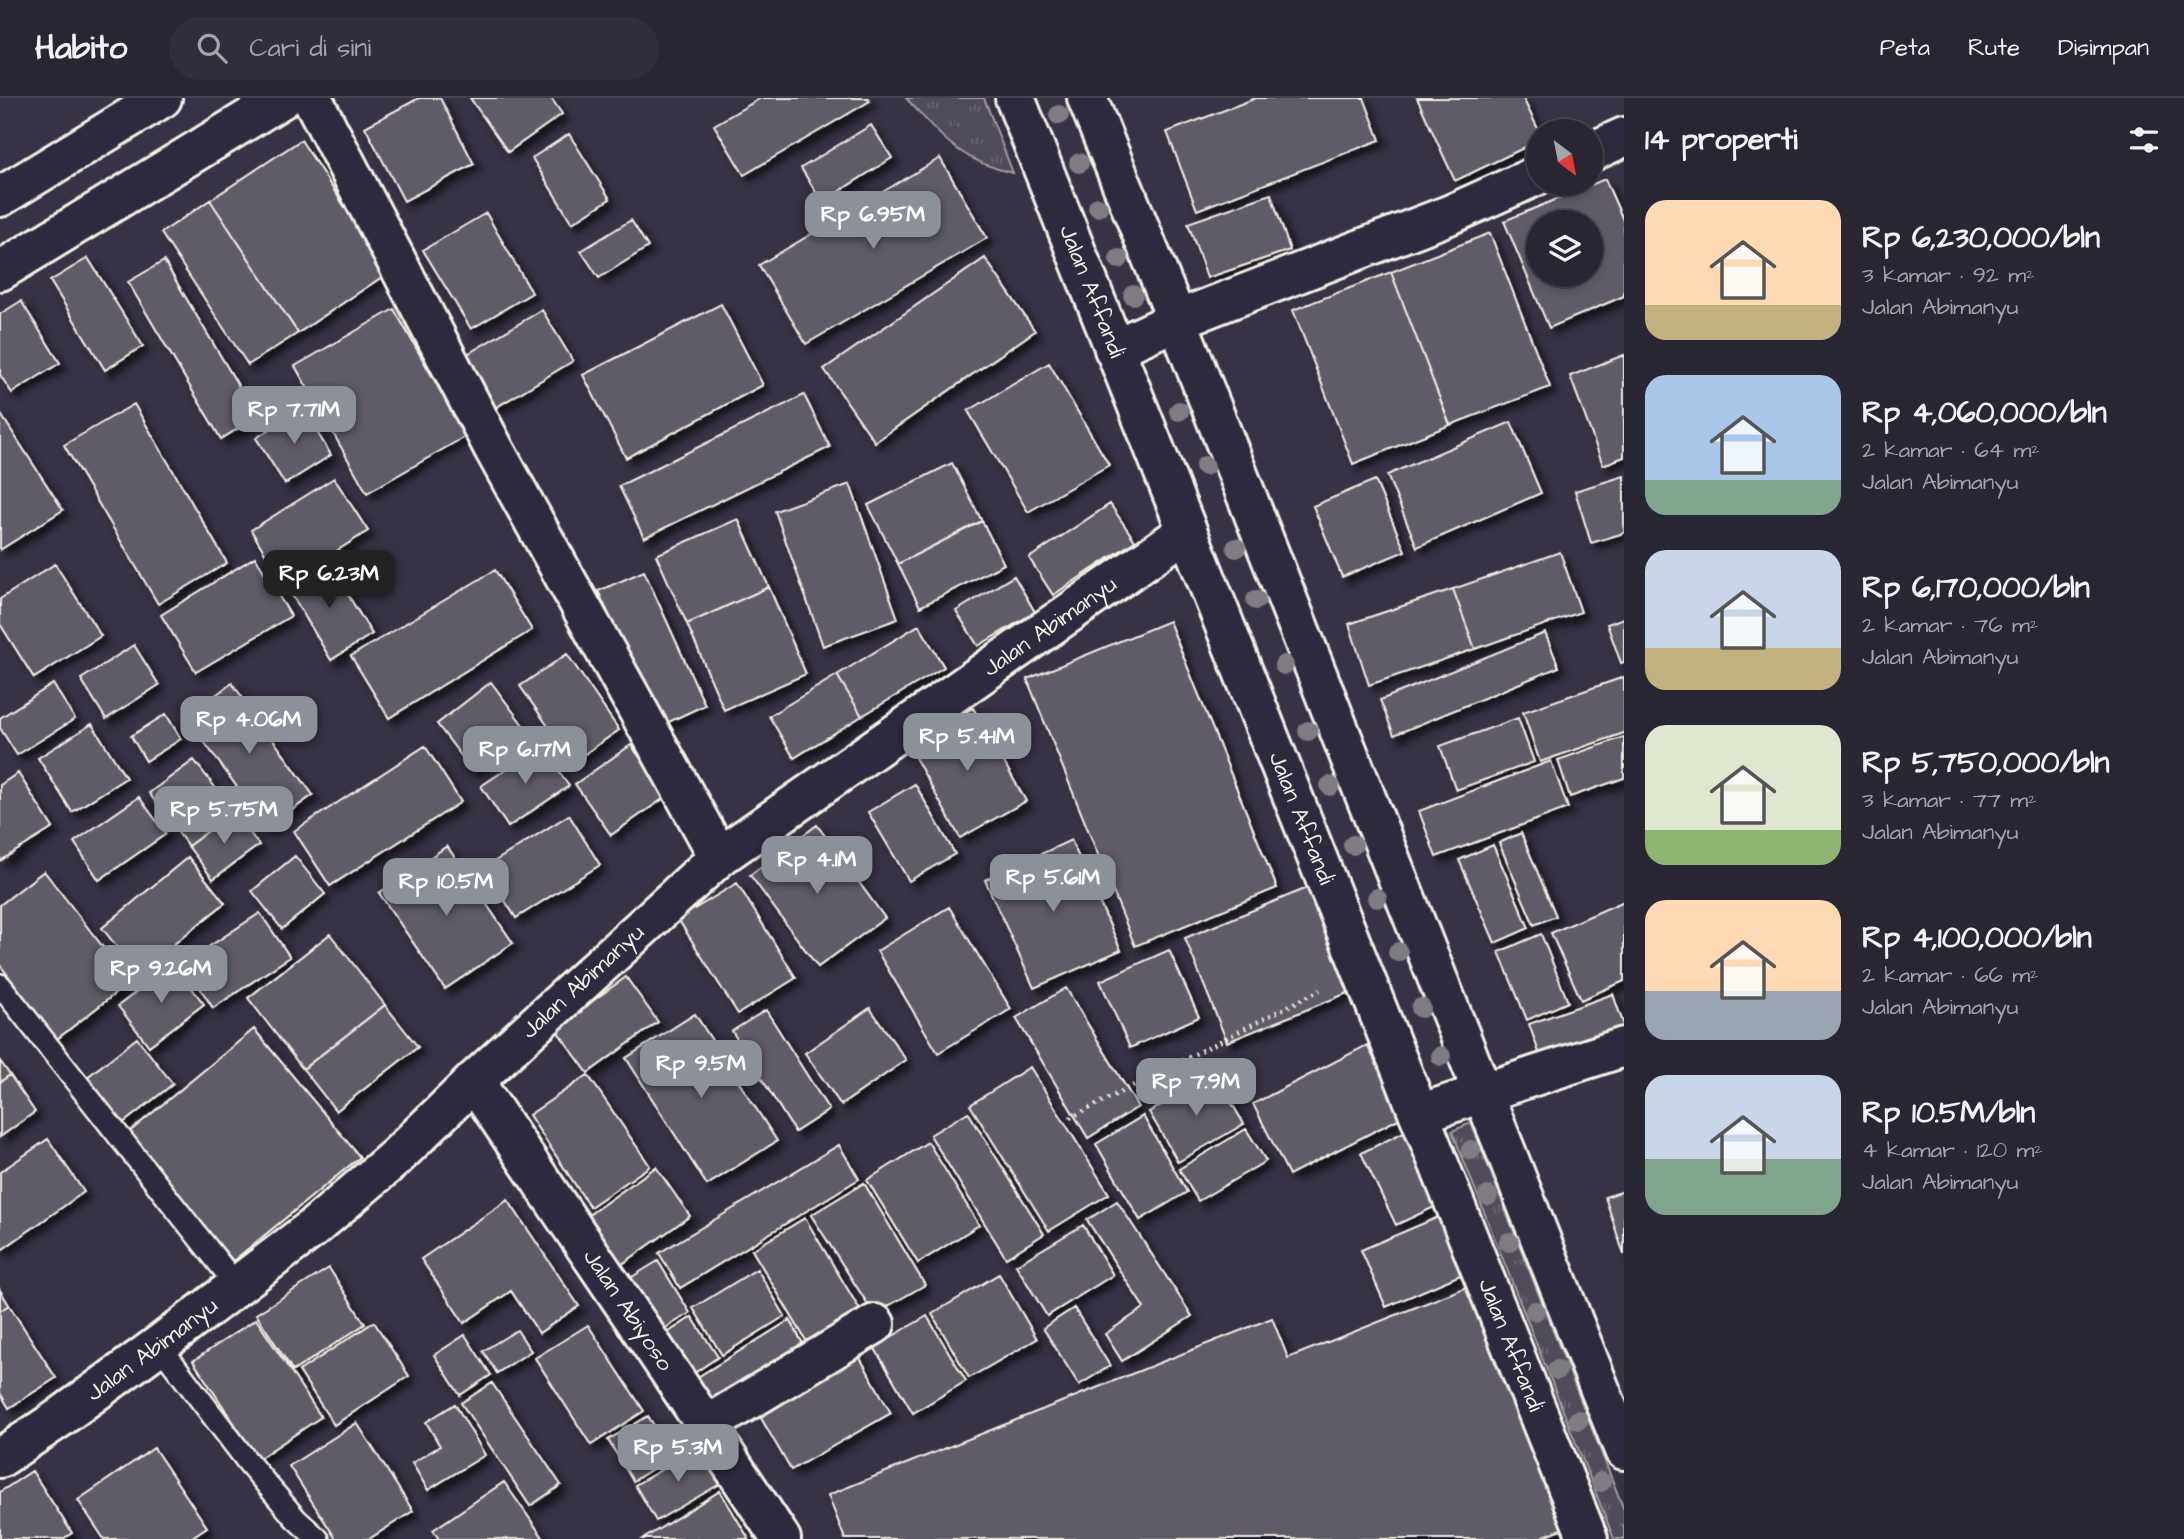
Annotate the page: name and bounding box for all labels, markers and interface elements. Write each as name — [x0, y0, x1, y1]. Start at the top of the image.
search box — [169, 17, 659, 80]
text: Habito — [35, 25, 127, 71]
icon: search — [193, 29, 231, 67]
text: Cari di sini — [249, 30, 371, 66]
text: Peta — [1880, 31, 1930, 65]
text: Rute — [1968, 31, 2020, 65]
text: Disimpan — [2058, 31, 2149, 65]
north arrow — [1526, 119, 1603, 196]
map controls — [1526, 119, 1603, 287]
text: 14 properti — [1645, 119, 1798, 161]
icon: filters — [2125, 121, 2163, 159]
pin: Rp 6.95M — [801, 192, 945, 251]
text: Rp 6.95M — [821, 198, 925, 230]
button: layers — [1526, 210, 1603, 287]
text: Rp 6,230,000/bln — [1862, 217, 2100, 259]
street label: Jalan Affandi — [1051, 220, 1133, 363]
icon: home — [1701, 228, 1785, 312]
text: 3 kamar · 92 m² — [1862, 259, 2035, 291]
text: Jalan Abimanyu — [1862, 291, 2018, 323]
pin: Rp 7.71M — [222, 386, 366, 446]
text: Rp 4,060,000/bln — [1862, 392, 2107, 434]
text: Rp 7.71M — [248, 393, 340, 425]
icon: home — [1701, 403, 1785, 487]
text: 2 kamar · 64 m² — [1862, 434, 2040, 466]
text: Jalan Abimanyu — [1862, 466, 2018, 498]
pin: Rp 6.23M — [257, 550, 401, 610]
text: Rp 6.23M — [279, 557, 379, 589]
text: Rp 6,170,000/bln — [1862, 567, 2090, 609]
street label: Jalan Abimanyu — [977, 569, 1123, 684]
icon: home — [1701, 578, 1785, 662]
text: 2 kamar · 76 m² — [1862, 609, 2038, 641]
text: Jalan Abimanyu — [1862, 641, 2018, 673]
pin: Rp 4.06M — [177, 696, 321, 756]
text: Rp 4.06M — [196, 703, 302, 735]
pin: Rp 5.41M — [895, 714, 1039, 773]
text: Rp 5.41M — [919, 720, 1015, 752]
pin: Rp 6.17M — [453, 726, 597, 786]
text: Rp 6.17M — [479, 733, 571, 765]
text: Rp 5,750,000/bln — [1862, 742, 2110, 784]
street label: Jalan Affandi — [1261, 747, 1342, 890]
icon: home — [1701, 753, 1785, 837]
text: 3 kamar · 77 m² — [1862, 784, 2037, 816]
pin: Rp 5.75M — [152, 786, 296, 846]
text: Rp 5.75M — [170, 793, 278, 825]
text: Jalan Abimanyu — [1862, 816, 2018, 848]
pin: Rp 4.1M — [752, 836, 882, 896]
text: Rp 4.1M — [777, 843, 857, 875]
pin: Rp 5.61M — [981, 854, 1125, 914]
pin: Rp 10.5M — [374, 858, 518, 918]
text: Rp 5.61M — [1006, 861, 1100, 893]
text: Rp 10.5M — [399, 865, 493, 897]
street label: Jalan Abimanyu — [514, 917, 651, 1046]
text: Rp 4,100,000/bln — [1862, 917, 2092, 959]
icon: home — [1701, 928, 1785, 1012]
pin: Rp 9.26M — [89, 946, 233, 1005]
text: Rp 9.26M — [110, 952, 212, 984]
text: 2 kamar · 66 m² — [1862, 959, 2039, 991]
text: Jalan Abimanyu — [1862, 991, 2018, 1023]
pin: Rp 9.5M — [636, 1040, 766, 1100]
text: Rp 9.5M — [656, 1047, 746, 1079]
pin: Rp 7.9M — [1131, 1058, 1261, 1118]
text: Rp 7.9M — [1152, 1065, 1240, 1097]
text: Rp 10.5M/bln — [1862, 1092, 2035, 1134]
icon: home — [1701, 1103, 1785, 1187]
text: 4 kamar · 120 m² — [1862, 1134, 2043, 1166]
text: Jalan Abimanyu — [1862, 1166, 2018, 1198]
street label: Jalan Abiyoso — [575, 1243, 681, 1377]
street label: Jalan Affandi — [1470, 1274, 1552, 1417]
street label: Jalan Abimanyu — [80, 1290, 225, 1409]
pin: Rp 5.3M — [613, 1424, 743, 1484]
text: Rp 5.3M — [634, 1431, 722, 1463]

